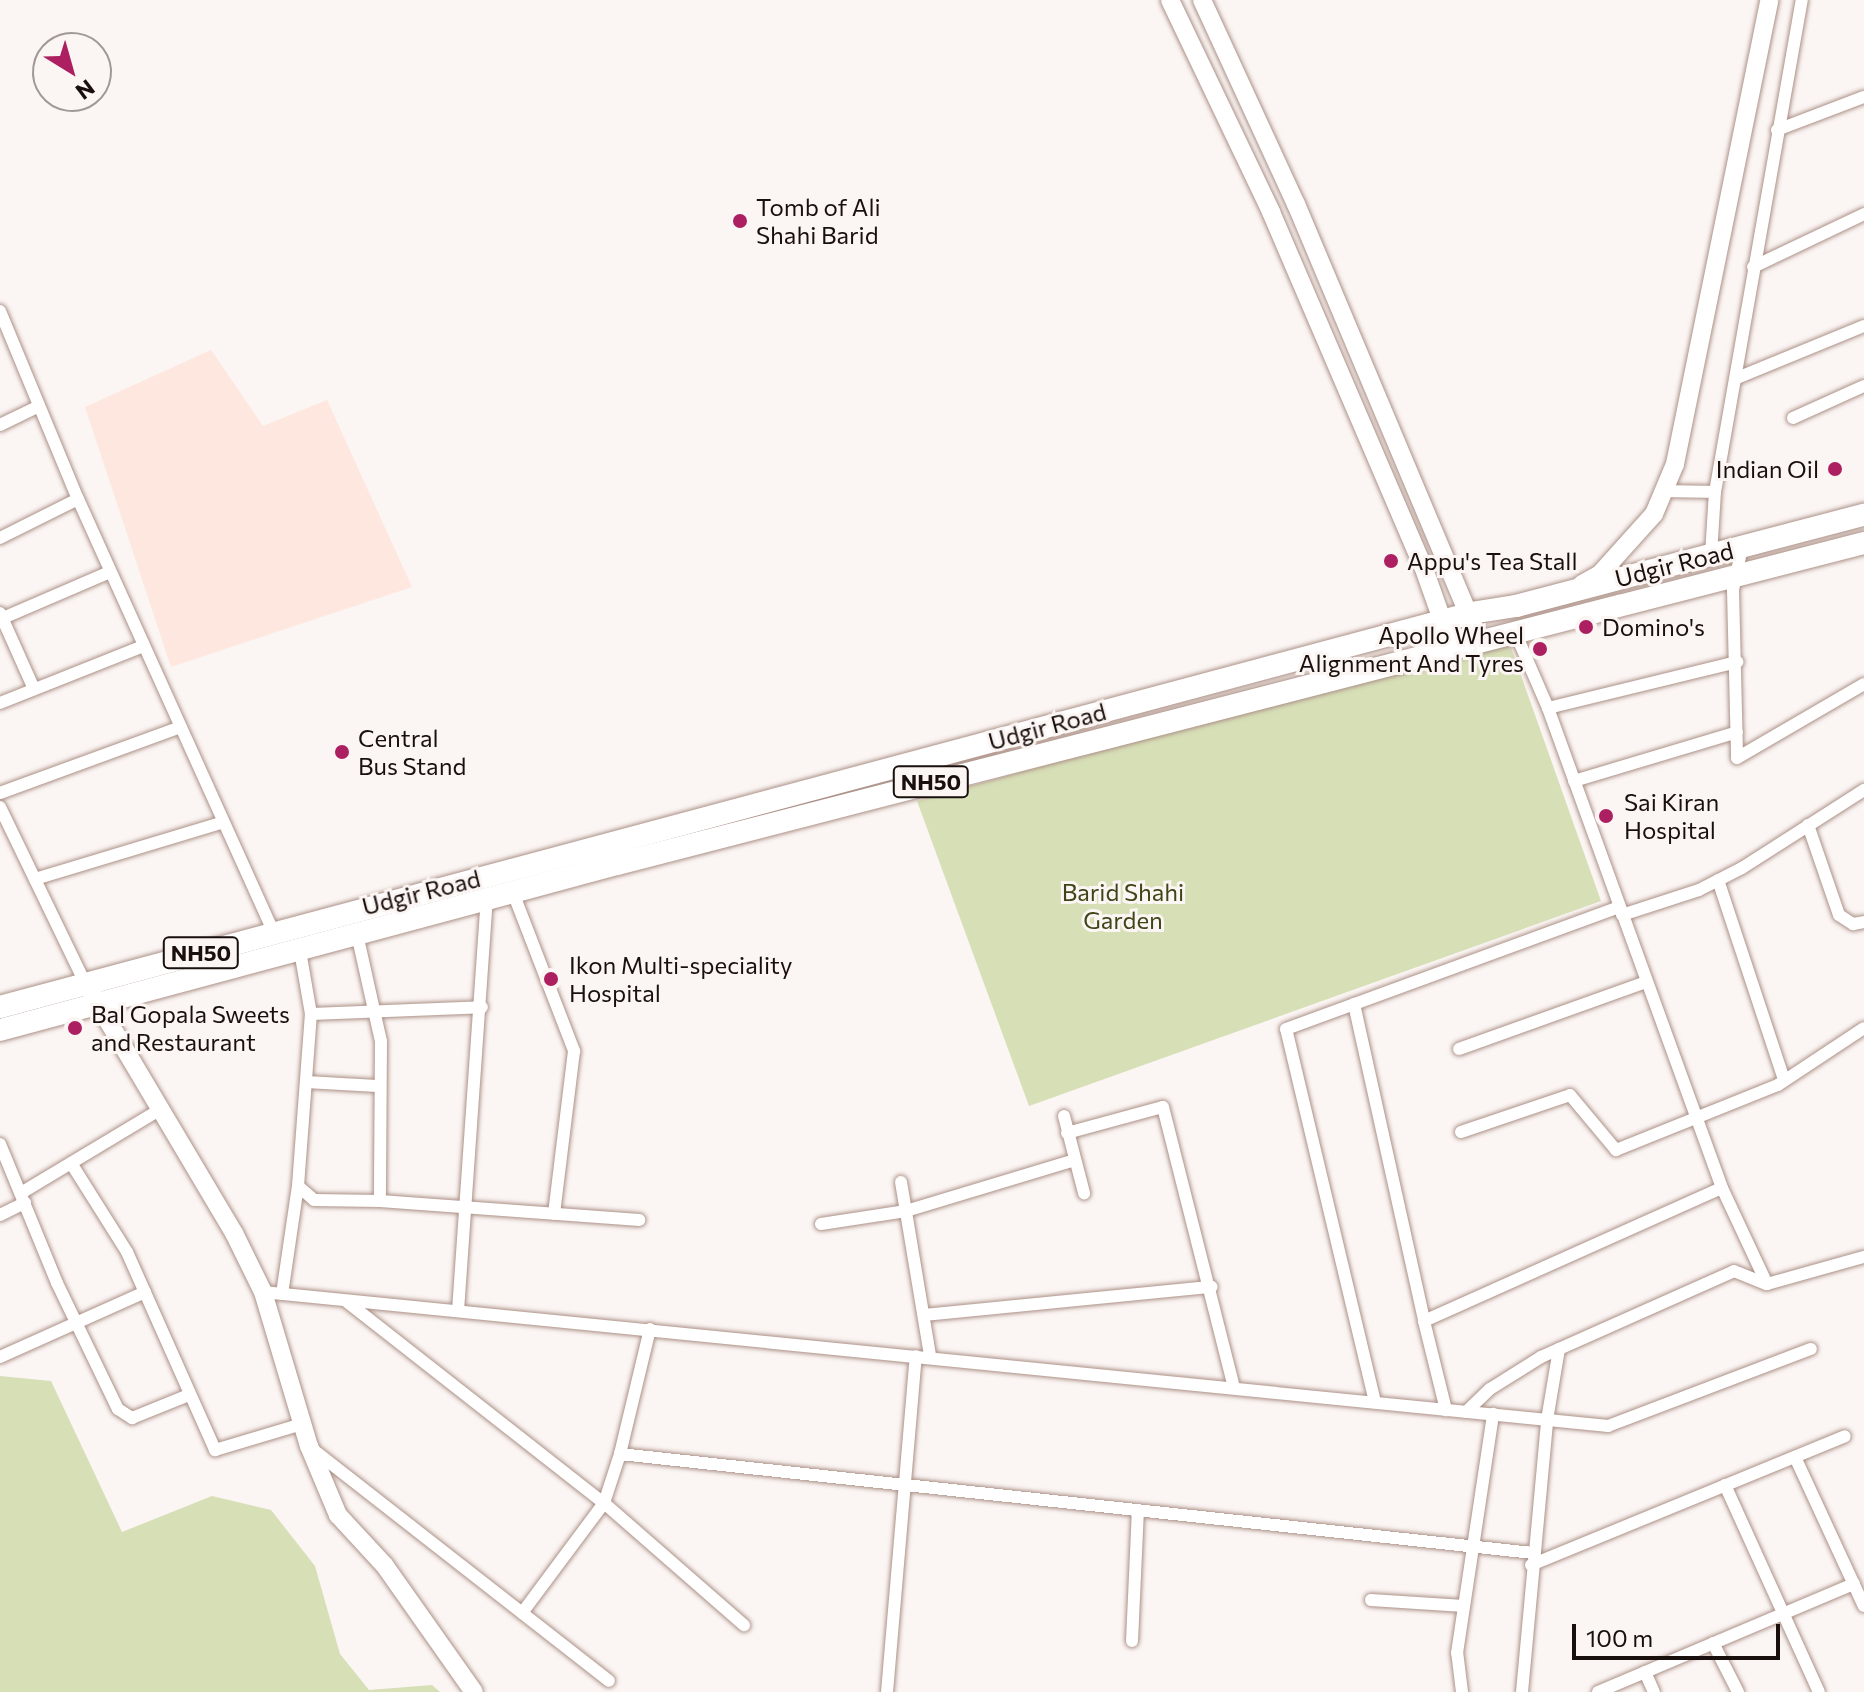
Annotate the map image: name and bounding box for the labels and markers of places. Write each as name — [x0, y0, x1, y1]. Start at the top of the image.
place label: Tomb of Ali Shahi Barid — [756, 193, 881, 249]
marker: Tomb of Ali Shahi Barid — [731, 212, 749, 230]
place label: Indian Oil — [1716, 455, 1819, 483]
marker: Indian Oil — [1826, 460, 1844, 478]
place label: Appu's Tea Stall — [1407, 547, 1577, 575]
marker: Appu's Tea Stall — [1382, 552, 1400, 570]
place label: Domino's — [1602, 613, 1705, 641]
marker: Domino's — [1577, 618, 1595, 636]
place label: Apollo Wheel Alignment And Tyres — [1299, 621, 1524, 677]
marker: Apollo Wheel Alignment And Tyres — [1531, 640, 1549, 658]
place label: Central Bus Stand — [358, 724, 466, 780]
marker: Central Bus Stand — [333, 743, 351, 761]
place label: Sai Kiran Hospital — [1624, 788, 1719, 844]
marker: Sai Kiran Hospital — [1595, 805, 1617, 827]
place label: Ikon Multi-speciality Hospital — [569, 951, 792, 1007]
marker: Ikon Multi-speciality Hospital — [540, 968, 562, 990]
place label: Bal Gopala Sweets and Restaurant — [91, 1000, 290, 1056]
marker: Bal Gopala Sweets and Restaurant — [66, 1019, 84, 1037]

